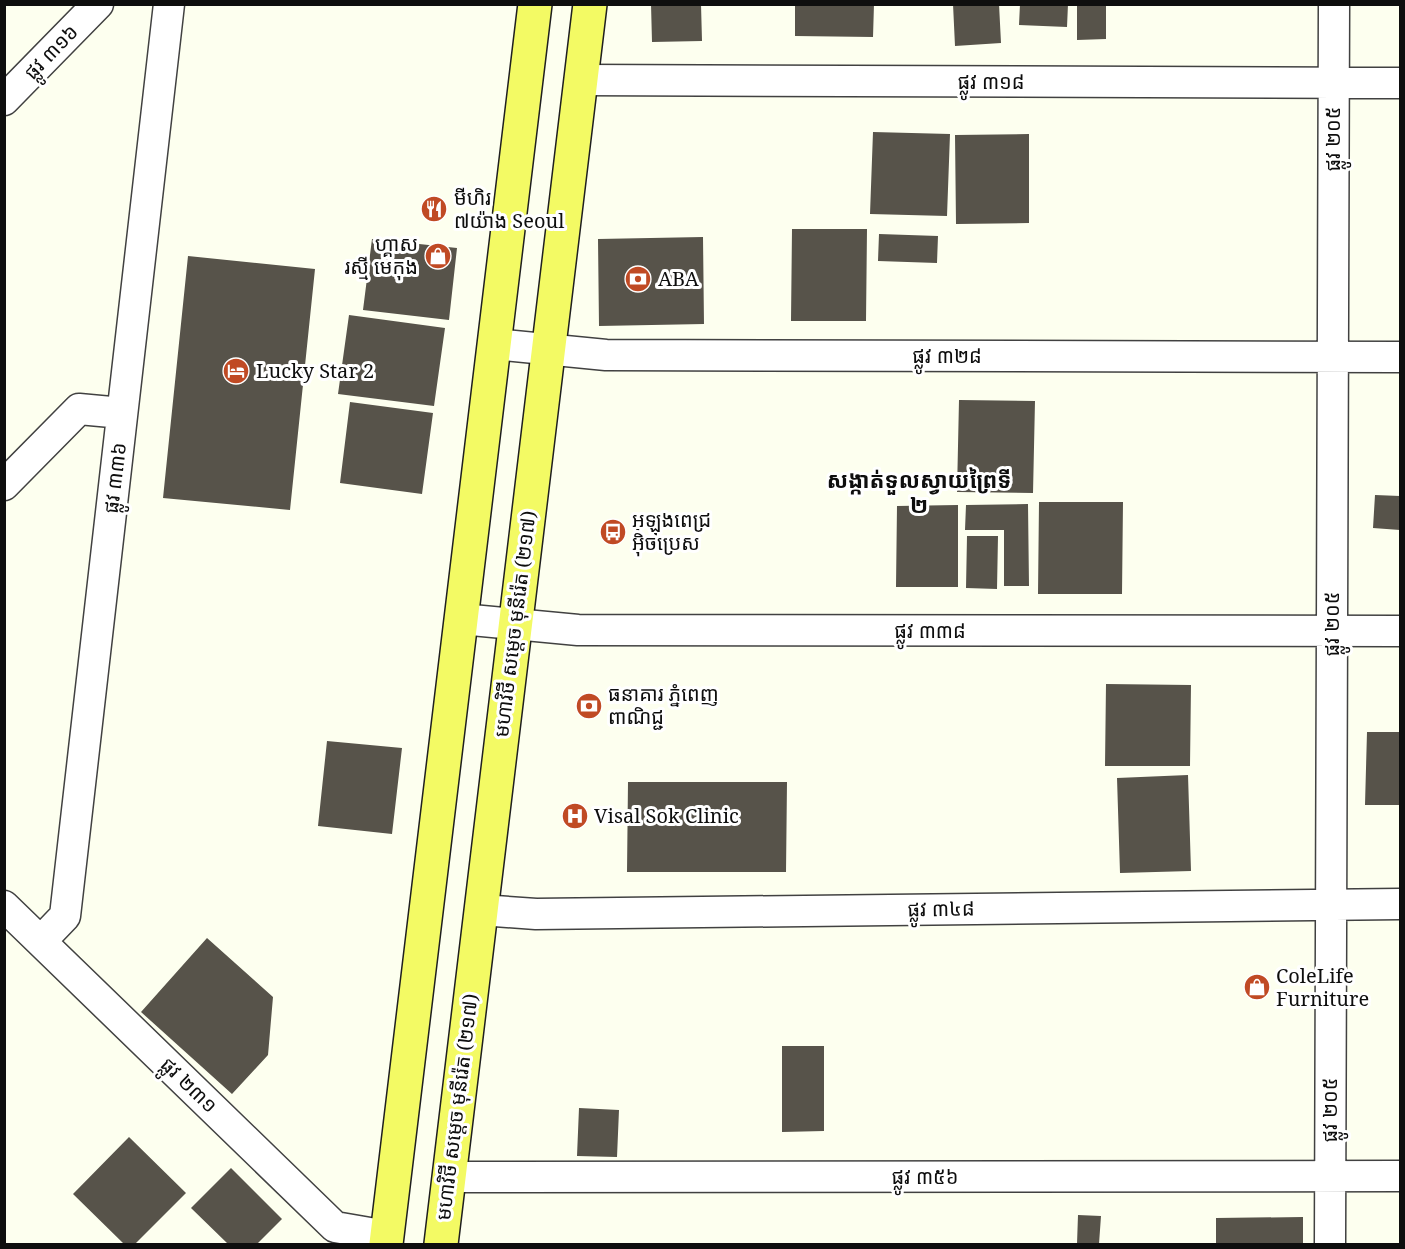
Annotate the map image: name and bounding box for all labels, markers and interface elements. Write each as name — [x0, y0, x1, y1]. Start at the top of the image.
street label: ផ្លូវ ៣១៦ — [18, 18, 88, 89]
street label: ផ្លូវ ៣១៨ — [957, 68, 1025, 101]
street label: ផ្លូវ ២០៥ — [1319, 107, 1352, 171]
place label: មីហិរ ៧យ៉ាង Seoul — [454, 184, 564, 234]
restaurant icon: មីហិរ ៧យ៉ាង Seoul — [419, 194, 449, 224]
place label: ហ្គាស រស្មី មេកុង — [345, 230, 418, 281]
shop icon: ហ្គាស រស្មី មេកុង — [423, 241, 453, 271]
bank icon: ABA — [623, 264, 653, 294]
place label: ABA — [658, 265, 700, 292]
street label: ផ្លូវ ៣២៨ — [912, 342, 982, 375]
hotel icon: Lucky Star 2 — [221, 356, 251, 386]
place label: Lucky Star 2 — [256, 357, 374, 384]
street label: ផ្លូវ ៣៣៦ — [97, 441, 138, 516]
district label: សង្កាត់ទួលស្វាយព្រៃទី ២ — [827, 464, 1011, 519]
place label: អុឡុងពេជ្រ អ៊ិចប្រេស — [632, 506, 711, 557]
street label: មហាវិថី សម្តេច មុនីរ៉េត (២១៧) — [487, 509, 542, 739]
bus stop icon: អុឡុងពេជ្រ អ៊ិចប្រេស — [598, 517, 628, 547]
street label: ផ្លូវ ២០៥ — [1318, 592, 1351, 656]
street label: ផ្លូវ ៣៣៨ — [894, 617, 966, 650]
place label: ធនាគារ ភ្នំពេញ ពាណិជ្ជ — [608, 680, 719, 730]
bank icon: ធនាគារ ភ្នំពេញ ពាណិជ្ជ — [574, 691, 604, 721]
hospital icon: Visal Sok Clinic — [560, 801, 590, 831]
place label: Visal Sok Clinic — [594, 802, 739, 829]
street label: ផ្លូវ ៣៤៨ — [907, 894, 975, 929]
place label: ColeLife Furniture — [1276, 962, 1369, 1012]
shop icon: ColeLife Furniture — [1242, 972, 1272, 1002]
street label: មហាវិថី សម្តេច មុនីរ៉េត (២១៧) — [429, 992, 484, 1222]
street label: ផ្លូវ ២៣១ — [151, 1051, 224, 1123]
street label: ផ្លូវ ២០៥ — [1316, 1078, 1349, 1142]
street label: ផ្លូវ ៣៥៦ — [891, 1163, 959, 1196]

